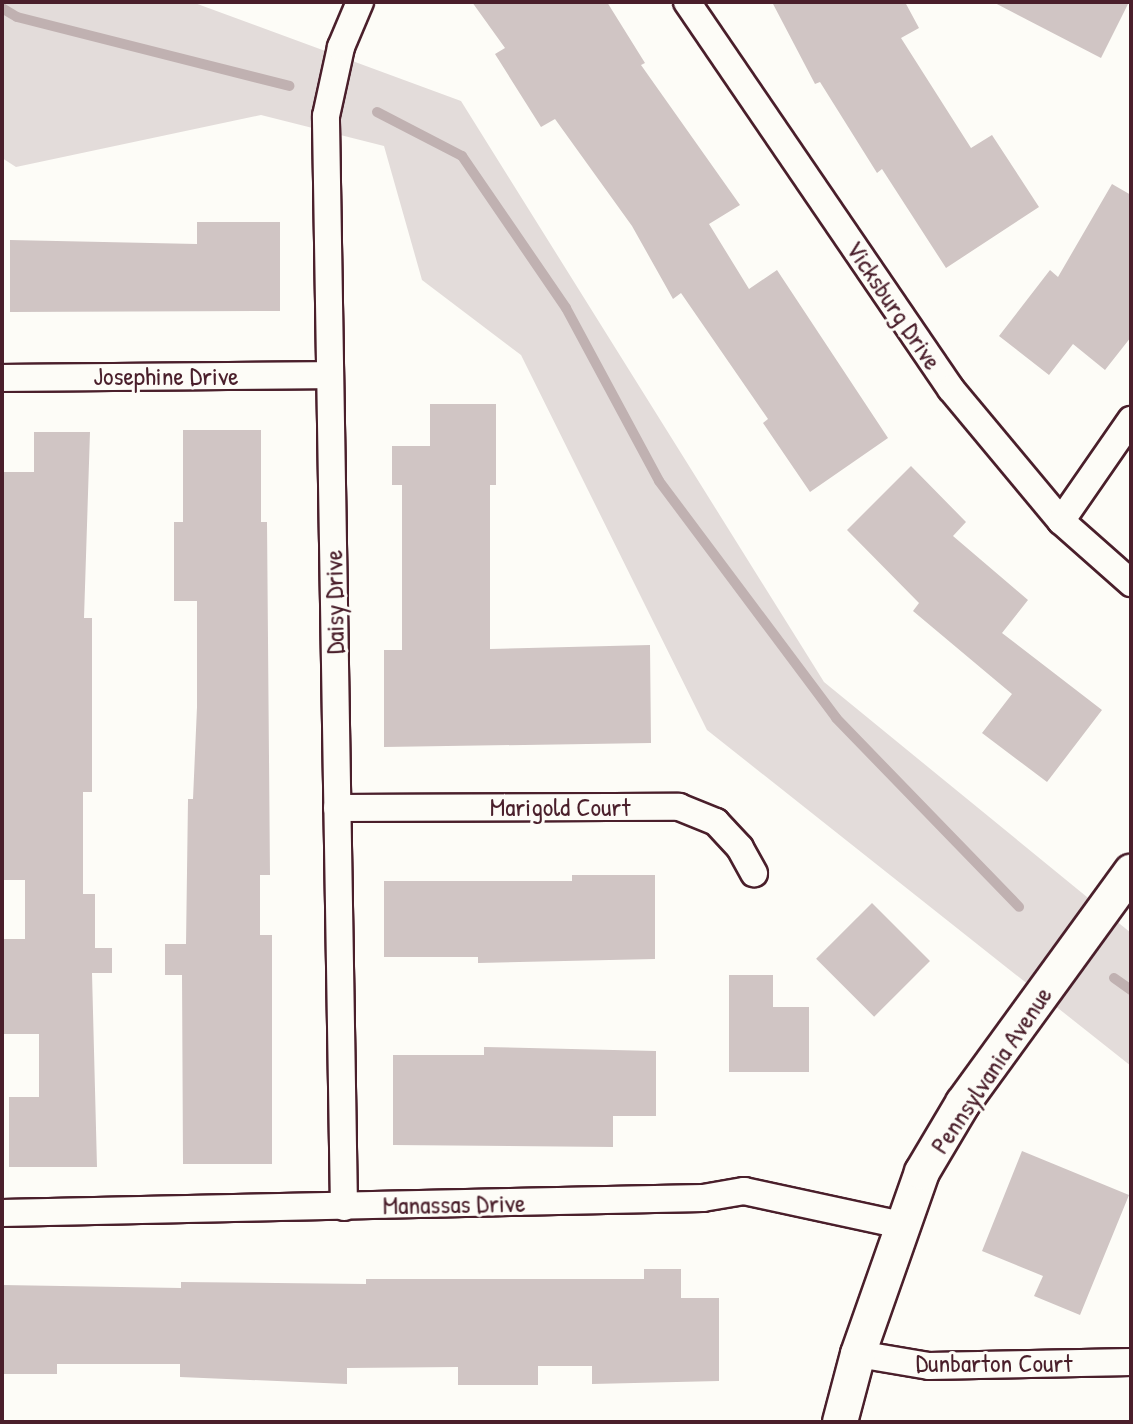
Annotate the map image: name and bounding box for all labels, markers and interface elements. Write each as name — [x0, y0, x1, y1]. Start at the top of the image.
street label: Vicksburg Drive — [839, 235, 949, 375]
street label: Josephine Drive — [93, 360, 239, 392]
street label: Daisy Drive — [317, 550, 351, 654]
street label: Marigold Court — [490, 791, 630, 823]
street label: Pennsylvania Avenue — [924, 981, 1058, 1159]
street label: Manassas Drive — [382, 1187, 526, 1221]
street label: Dunbarton Court — [916, 1347, 1072, 1379]

